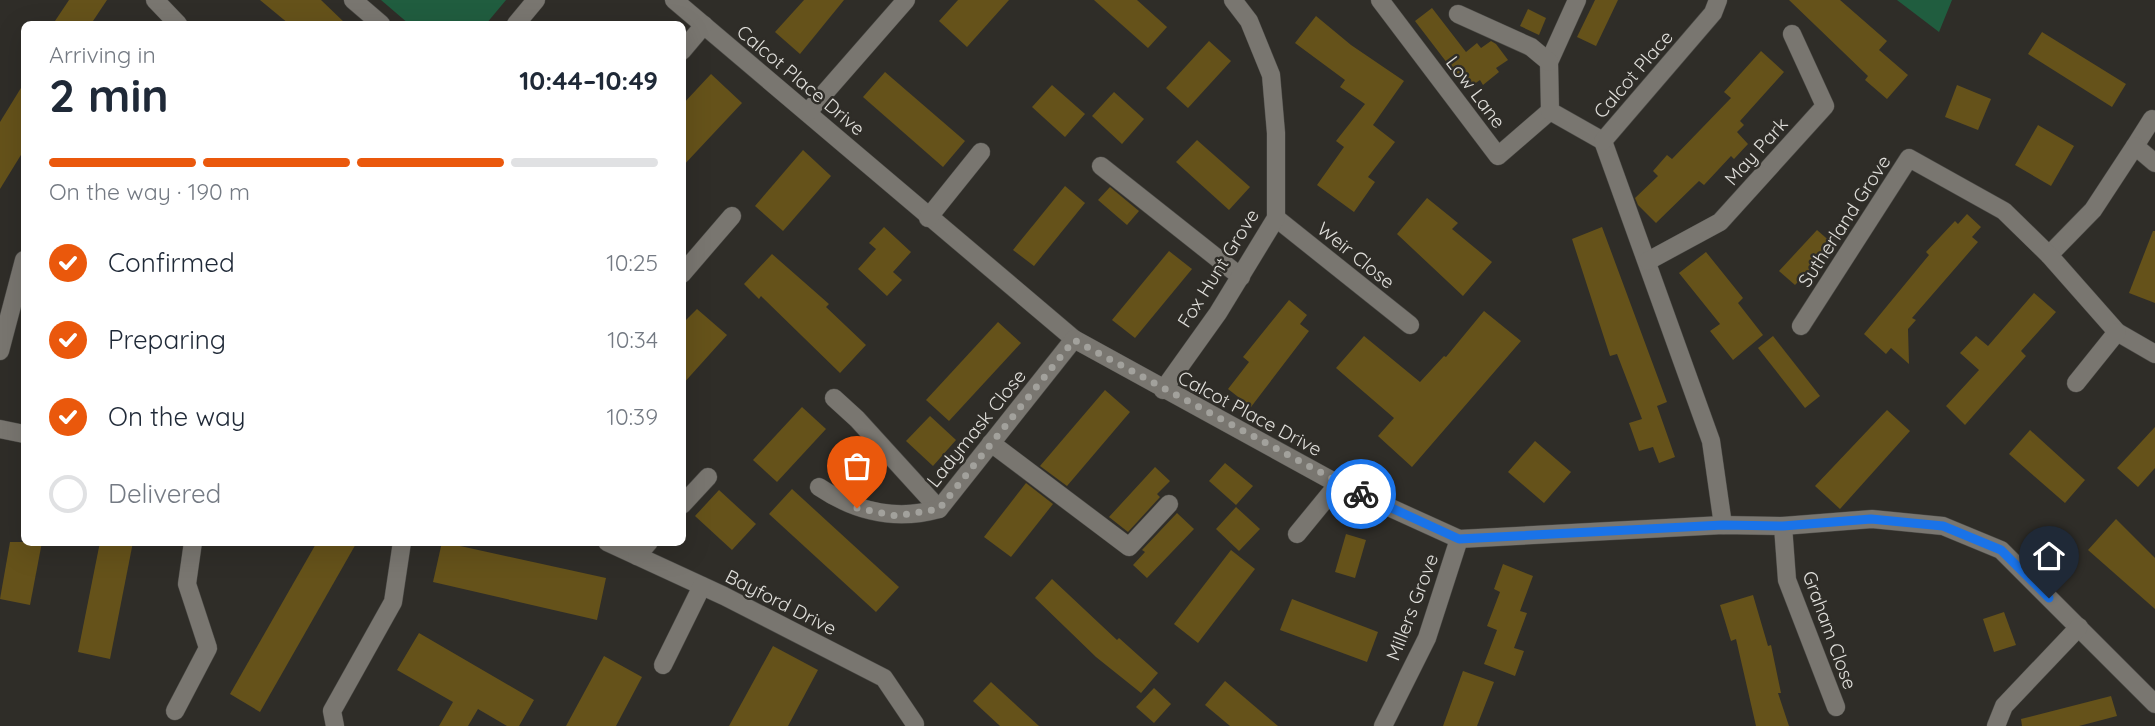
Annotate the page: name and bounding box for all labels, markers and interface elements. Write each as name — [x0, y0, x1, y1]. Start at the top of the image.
street label: Calcot Place Drive — [732, 19, 870, 141]
street label: Calcot Place — [1588, 25, 1678, 123]
text: Arriving in — [49, 40, 156, 69]
street label: Low Lane — [1441, 51, 1511, 133]
text: 10:44–10:49 — [519, 64, 658, 97]
text: 2 min — [49, 66, 169, 124]
street label: May Park — [1719, 112, 1793, 190]
street label: Sutherland Grove — [1792, 151, 1896, 291]
text: On the way · 190 m — [49, 177, 250, 206]
street label: Fox Hunt Grove — [1172, 204, 1264, 332]
street label: Weir Close — [1312, 216, 1400, 294]
icon: check — [49, 244, 87, 282]
text: Confirmed — [108, 246, 235, 279]
text: 10:25 — [606, 248, 658, 277]
icon: check — [49, 321, 87, 359]
text: Preparing — [108, 323, 226, 356]
text: 10:34 — [607, 325, 658, 354]
street label: Ladymask Close — [921, 364, 1031, 492]
street label: Calcot Place Drive — [1174, 365, 1326, 461]
icon: check — [49, 398, 87, 436]
text: On the way — [108, 400, 246, 433]
text: 10:39 — [607, 402, 658, 431]
pin — [827, 436, 887, 508]
icon: bag — [838, 447, 876, 485]
courier — [1326, 459, 1396, 529]
icon: bike — [1342, 475, 1380, 513]
text: Delivered — [108, 477, 221, 510]
pin — [2019, 526, 2079, 598]
icon: home — [2030, 537, 2068, 575]
street label: Millers Grove — [1381, 550, 1443, 664]
street label: Bayford Drive — [721, 564, 841, 640]
street label: Graham Close — [1797, 567, 1863, 693]

